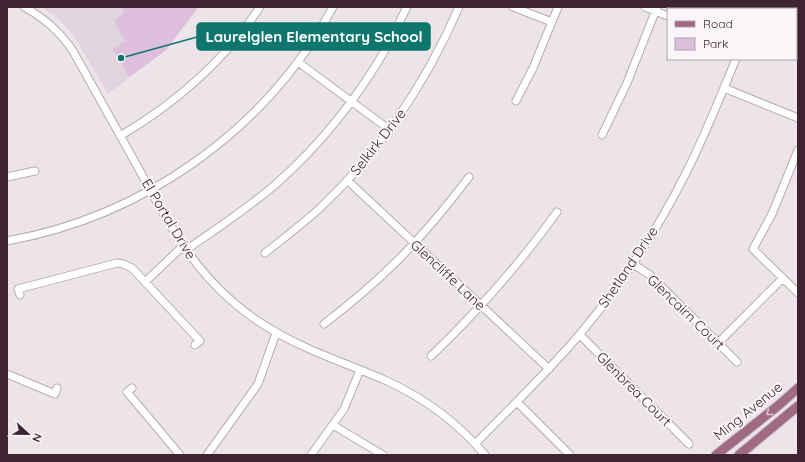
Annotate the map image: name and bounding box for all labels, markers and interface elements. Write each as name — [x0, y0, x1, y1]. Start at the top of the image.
legend — [667, 8, 797, 60]
text: Road — [703, 16, 733, 31]
callout: Laurelglen Elementary School — [197, 23, 430, 50]
text: Laurelglen Elementary School — [205, 27, 423, 46]
text: Park — [703, 36, 728, 51]
street label: Selkirk Drive — [346, 105, 410, 179]
street label: El Portal Drive — [138, 175, 200, 263]
street label: Shetland Drive — [594, 223, 662, 311]
street label: Glencliffe Lane — [407, 236, 489, 314]
street label: Glencairn Court — [644, 271, 729, 354]
street label: Glenbrea Court — [593, 348, 675, 430]
street label: Ming Avenue — [710, 378, 786, 444]
one-way arrow — [766, 409, 773, 416]
north arrow — [8, 414, 48, 454]
text: N — [29, 431, 45, 444]

